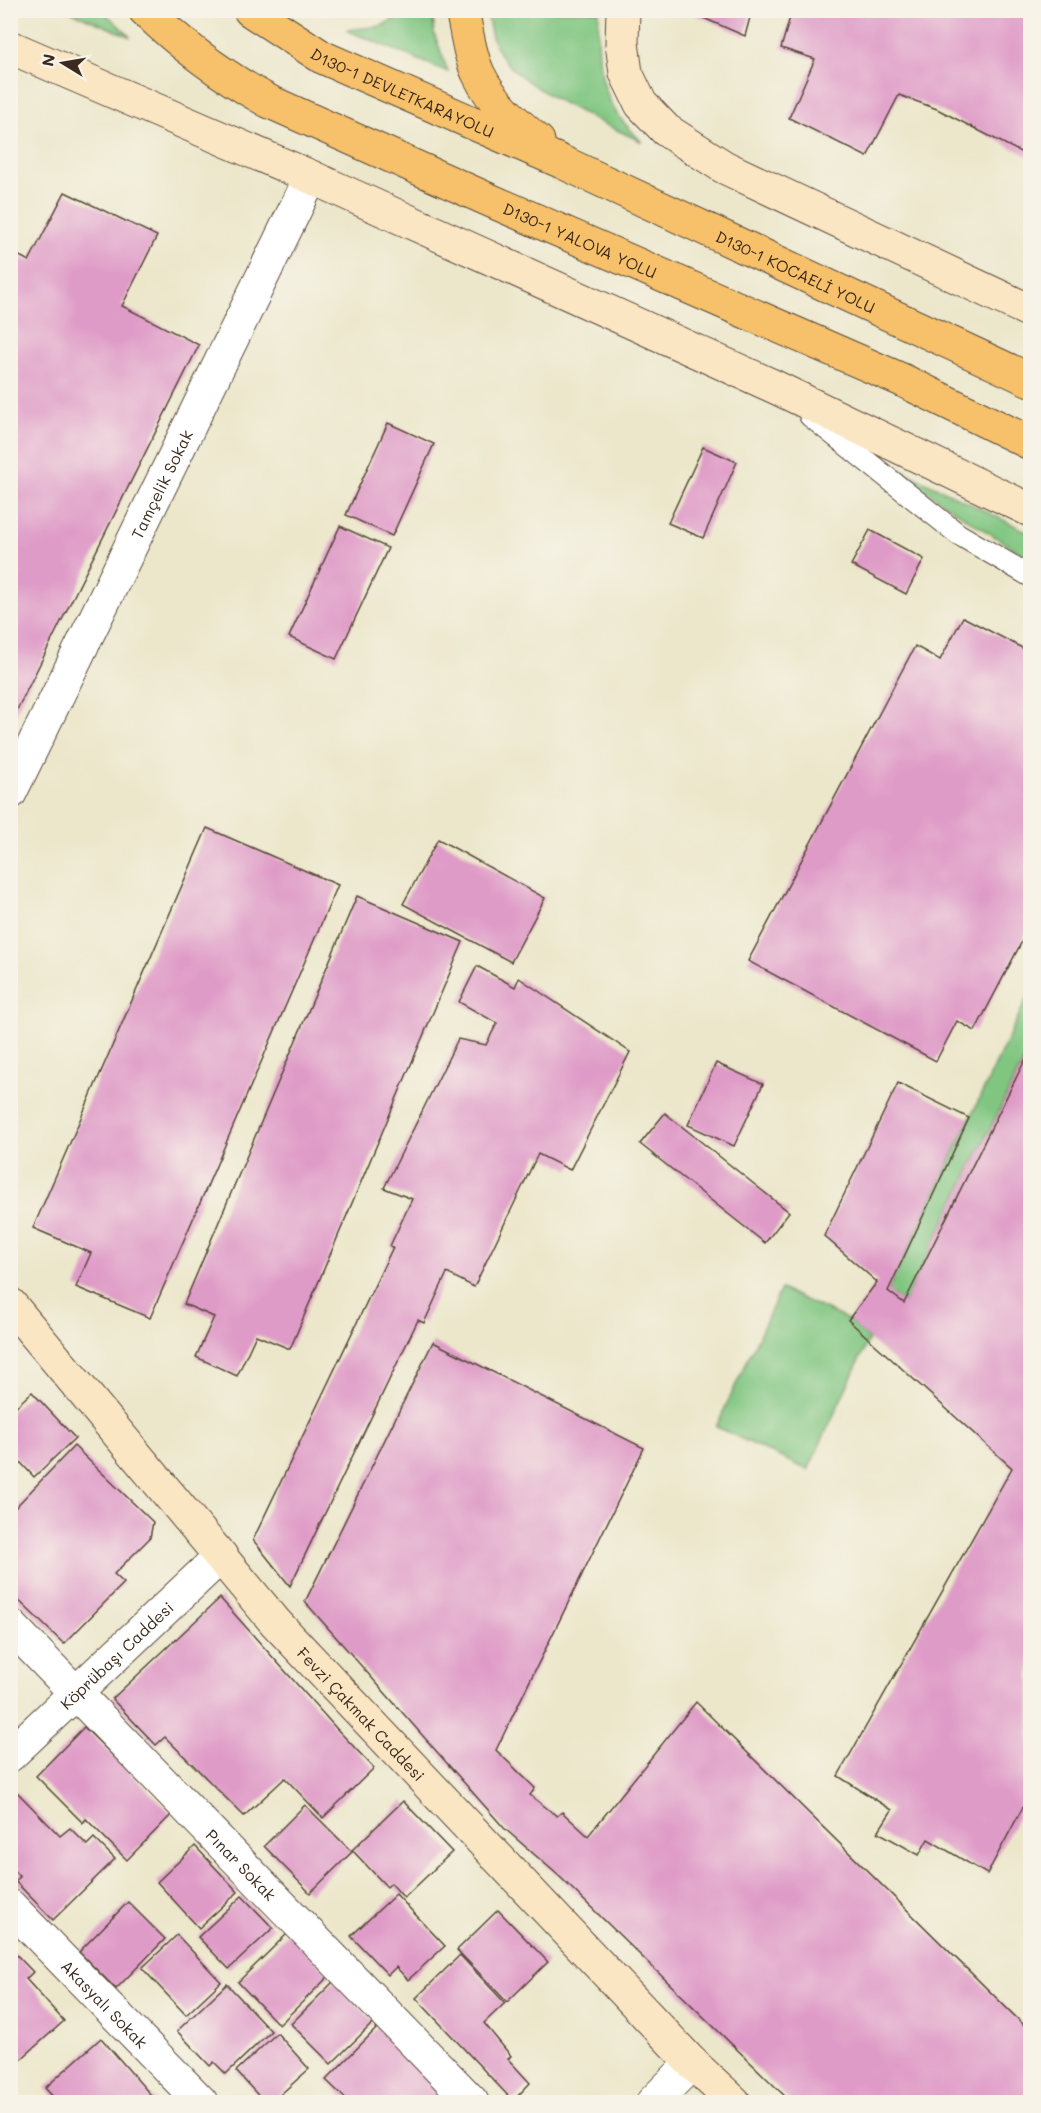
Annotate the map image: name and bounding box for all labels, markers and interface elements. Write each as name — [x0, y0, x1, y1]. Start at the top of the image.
north arrow — [33, 33, 93, 93]
street label: D130-1 DEVLETKARAYOLU — [307, 42, 497, 142]
text: N — [36, 52, 59, 68]
street label: D130-1 YALOVA YOLU — [500, 197, 660, 282]
street label: D130-1 KOCAELİ YOLU — [713, 225, 879, 317]
street label: Tamçelik Sokak — [125, 426, 197, 542]
street label: Köprübaşı Caddesi — [55, 1596, 177, 1713]
street label: Fevzi Çakmak Caddesi — [293, 1642, 430, 1785]
street label: Pınar Sokak — [202, 1824, 281, 1905]
street label: Akasyalı Sokak — [57, 1955, 153, 2052]

